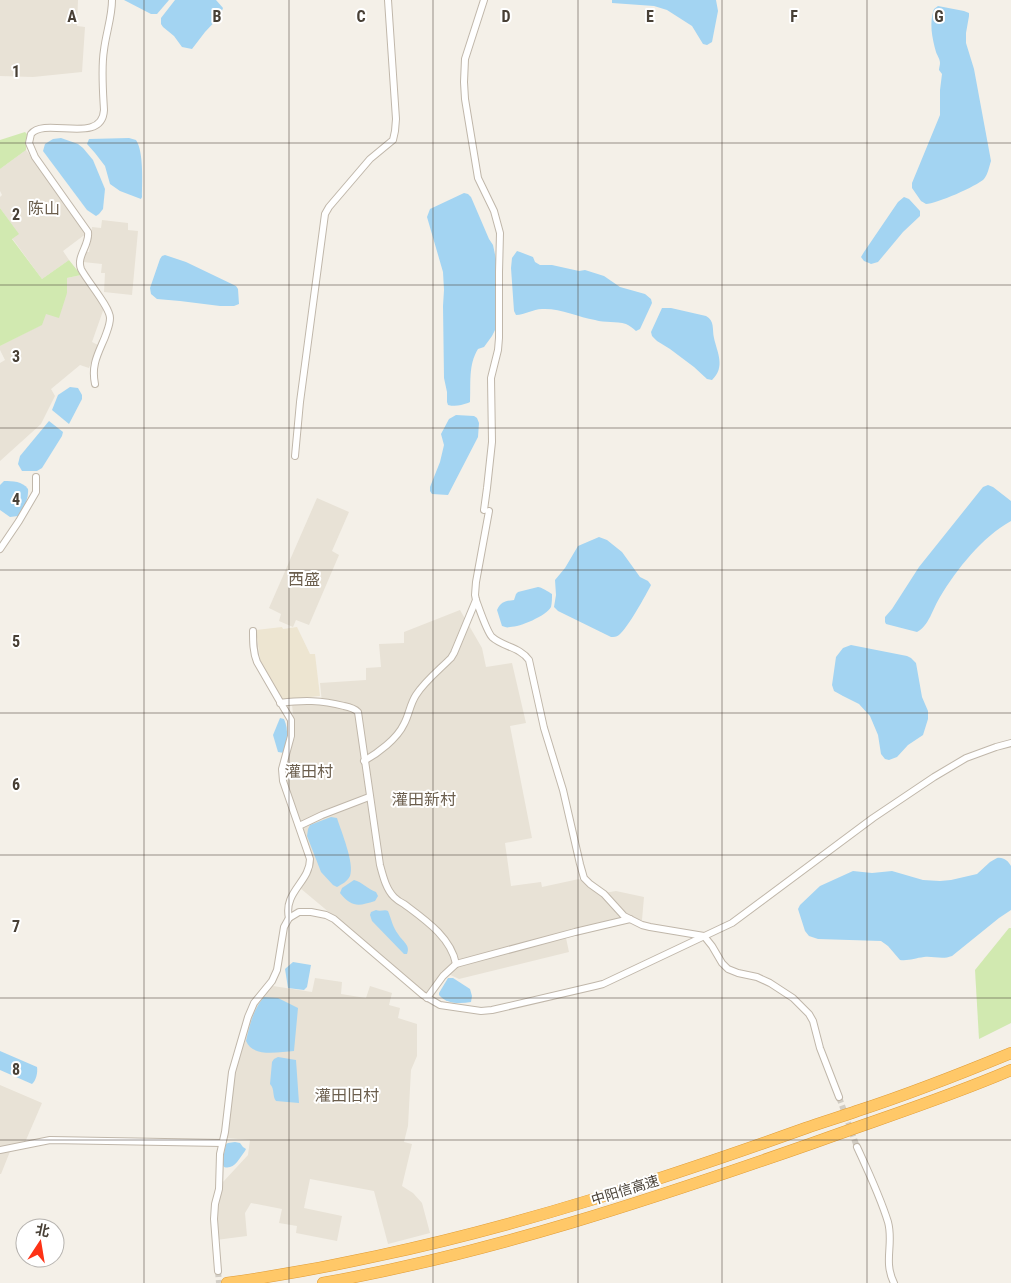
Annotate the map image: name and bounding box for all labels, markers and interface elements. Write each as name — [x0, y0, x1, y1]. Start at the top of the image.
text: A — [67, 7, 77, 26]
text: B — [213, 7, 222, 26]
text: C — [356, 7, 366, 26]
text: D — [501, 7, 511, 26]
text: E — [646, 7, 654, 26]
text: F — [790, 7, 798, 26]
text: G — [934, 7, 944, 26]
text: 1 — [12, 62, 20, 81]
district label: 陈山 — [28, 199, 60, 218]
text: 2 — [12, 205, 20, 224]
text: 3 — [12, 347, 20, 366]
text: 4 — [12, 490, 20, 509]
district label: 西盛 — [288, 570, 320, 589]
text: 5 — [12, 632, 20, 651]
district label: 灌田村 — [285, 762, 333, 781]
text: 6 — [12, 775, 20, 794]
district label: 灌田新村 — [392, 790, 456, 809]
text: 7 — [12, 917, 20, 936]
text: 8 — [12, 1060, 20, 1079]
district label: 灌田旧村 — [315, 1086, 379, 1105]
street label: 中阳信高速 — [589, 1172, 661, 1208]
north arrow — [15, 1218, 65, 1268]
text: 北 — [34, 1221, 51, 1240]

